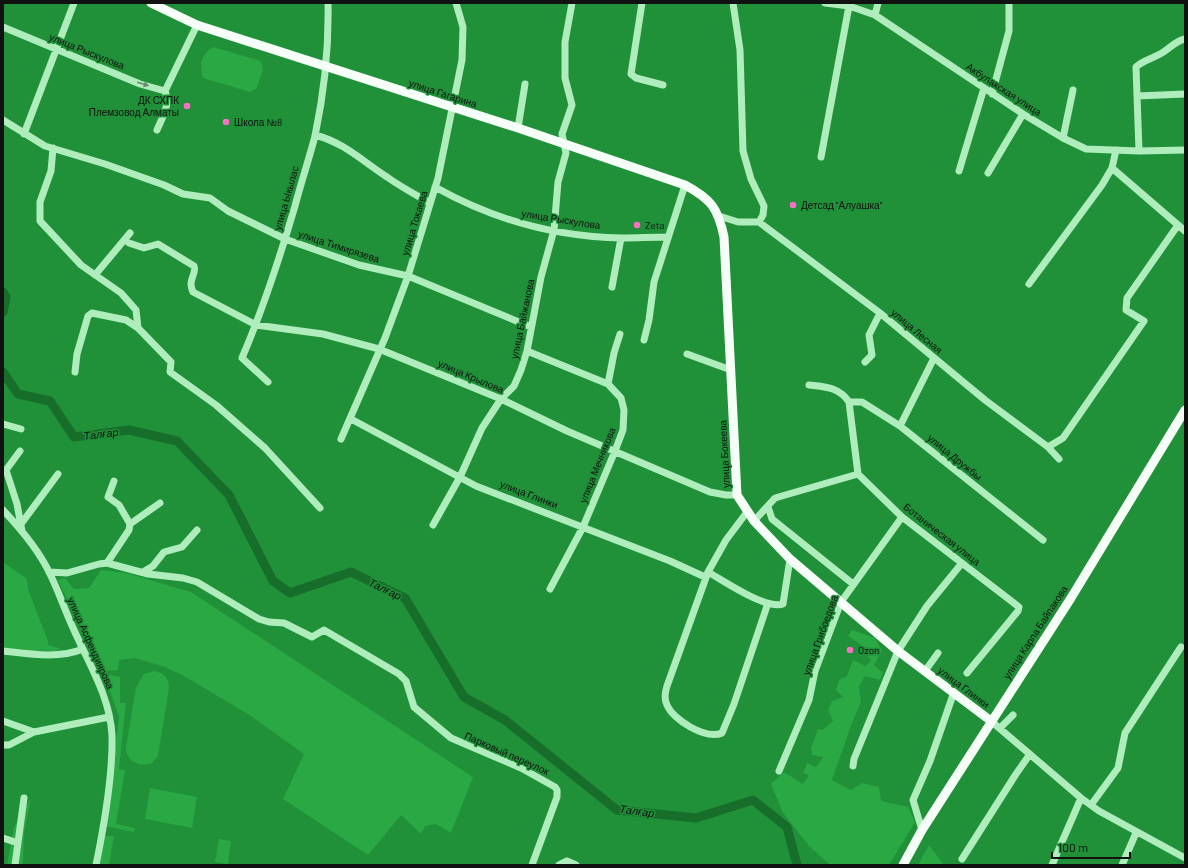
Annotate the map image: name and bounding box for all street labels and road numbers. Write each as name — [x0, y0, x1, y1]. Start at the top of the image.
street label: улица Рыскулова — [48, 30, 127, 72]
street label: Акбулакская улица — [964, 60, 1044, 118]
street label: улица Гагарина — [407, 76, 479, 110]
street label: улица Ыкылас — [271, 164, 301, 232]
street label: улица Токаева — [398, 189, 430, 257]
street label: улица Рыскулова — [521, 207, 602, 231]
street label: улица Тимирязева — [297, 227, 382, 265]
street label: улица Байжанова — [508, 278, 536, 360]
street label: улица Лесная — [889, 306, 945, 356]
street label: улица Крылова — [436, 357, 506, 395]
street label: улица Бокеева — [716, 419, 732, 488]
street label: улица Мечникова — [576, 425, 618, 504]
street label: улица Дружбы — [925, 431, 985, 483]
street label: улица Глинки — [498, 477, 560, 511]
street label: Ботаническая улица — [901, 500, 983, 568]
street label: улица Карла Байпакова — [1000, 583, 1070, 681]
street label: улица Грибоедова — [800, 593, 840, 677]
street label: улица Асфендиярова — [65, 595, 117, 691]
street label: улица Глинки — [936, 664, 992, 710]
street label: Парковый переулок — [463, 729, 552, 777]

